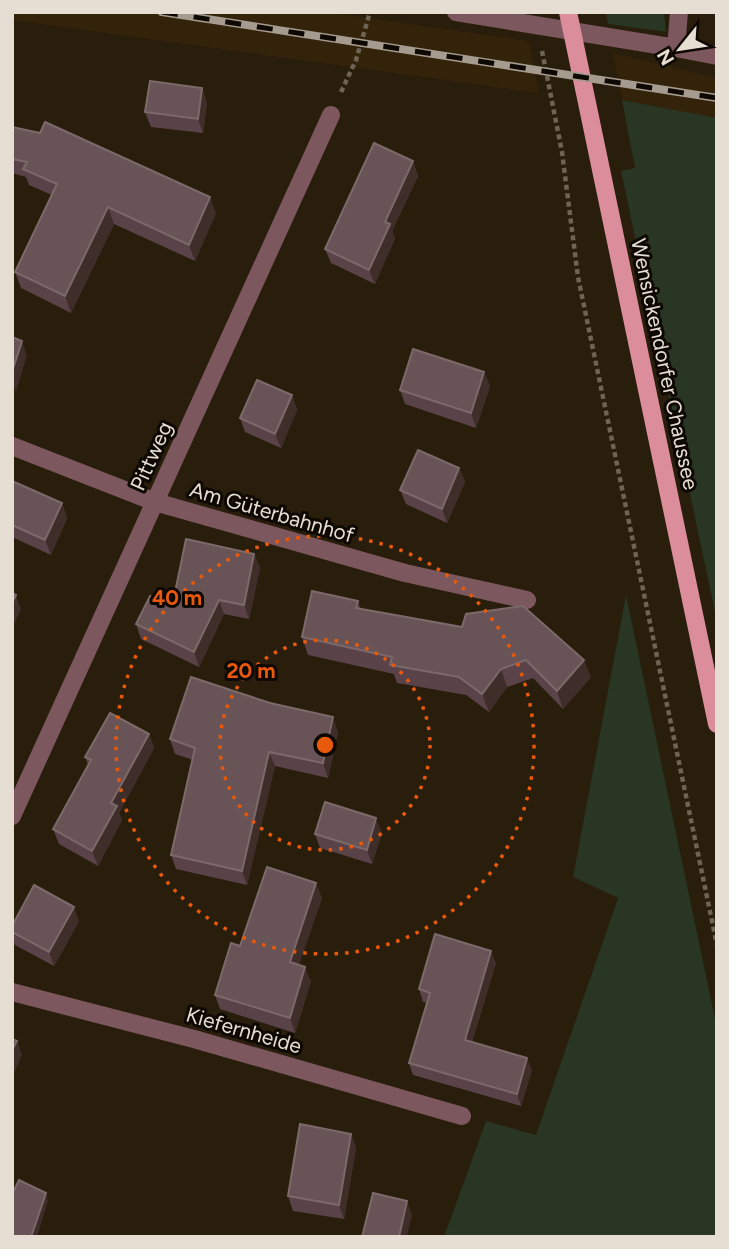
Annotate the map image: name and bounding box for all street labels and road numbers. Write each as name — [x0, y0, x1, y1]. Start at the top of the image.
street label: Wensickendorfer Chaussee — [626, 236, 704, 492]
street label: Pittweg — [125, 418, 177, 494]
street label: Am Güterbahnhof — [187, 477, 357, 547]
street label: Kiefernheide — [183, 1002, 305, 1058]

